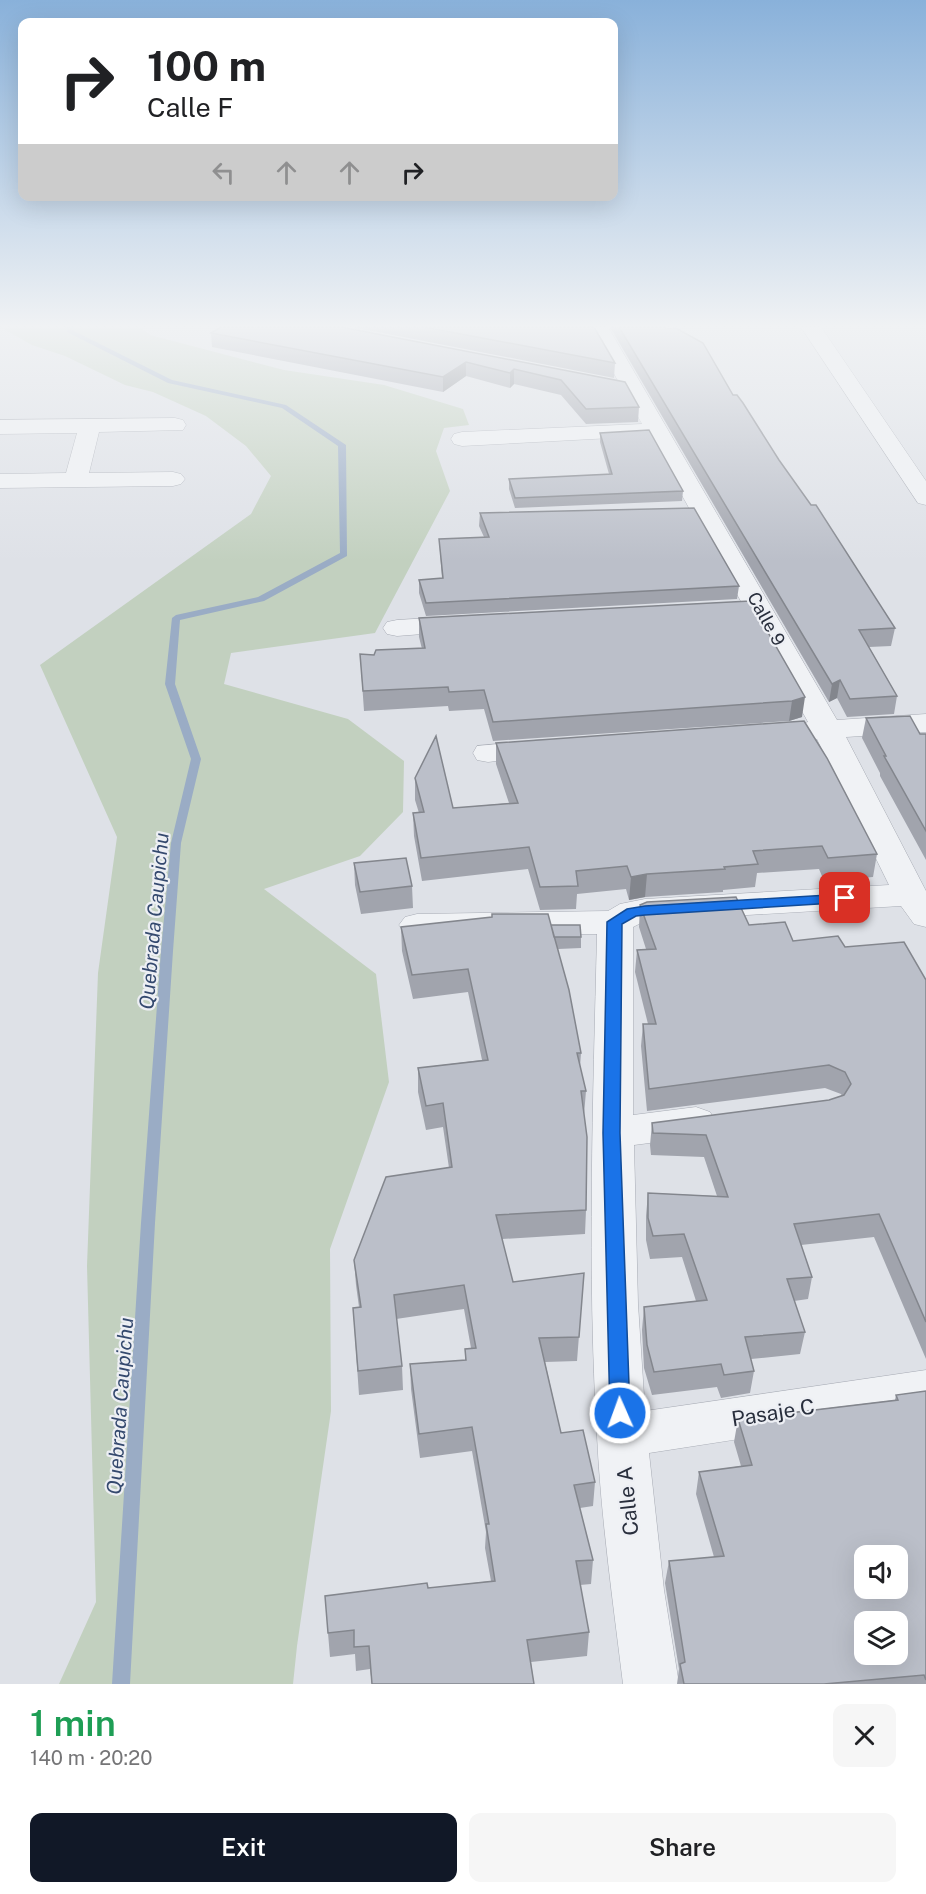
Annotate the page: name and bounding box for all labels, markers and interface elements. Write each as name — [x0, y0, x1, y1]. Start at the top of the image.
text: 100 m — [147, 41, 266, 90]
icon: right — [48, 42, 126, 120]
text: Calle F — [147, 91, 233, 123]
icon: left — [207, 156, 240, 189]
icon: ahead — [270, 156, 303, 189]
icon: ahead — [333, 156, 366, 189]
icon: right — [396, 156, 429, 189]
street label: Calle 9 — [743, 588, 790, 649]
water label: Quebrada Caupichu — [134, 832, 174, 1010]
pin — [819, 872, 870, 923]
icon: arrive — [828, 881, 861, 914]
water label: Quebrada Caupichu — [102, 1317, 138, 1495]
position arrow — [588, 1381, 652, 1445]
street label: Pasaje C — [730, 1394, 816, 1431]
street label: Calle A — [611, 1465, 644, 1537]
map controls — [854, 1545, 908, 1665]
button: sound — [854, 1545, 908, 1599]
button: layers — [854, 1611, 908, 1665]
text: 1 min — [30, 1702, 116, 1744]
button: close — [833, 1704, 896, 1767]
text: 140 m · 20:20 — [30, 1746, 153, 1770]
button: Exit — [30, 1813, 457, 1882]
button: Share — [469, 1813, 896, 1882]

